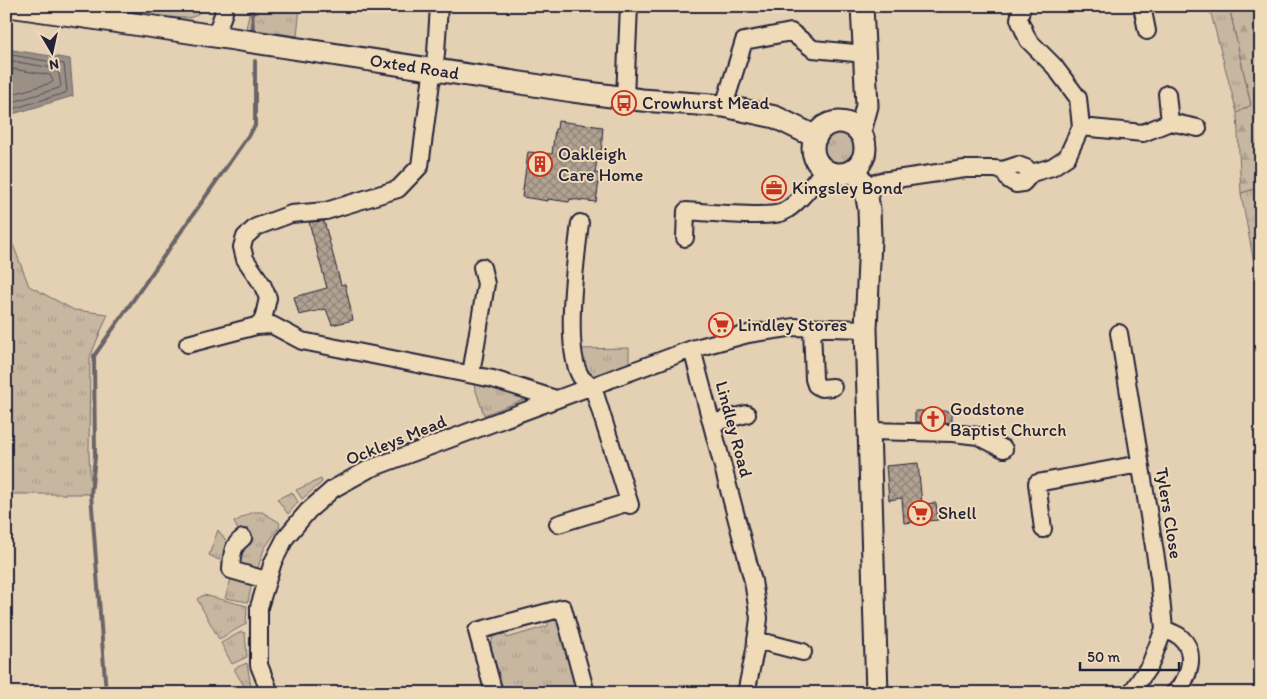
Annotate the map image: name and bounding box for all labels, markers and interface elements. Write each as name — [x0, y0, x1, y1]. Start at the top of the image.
north arrow — [28, 28, 78, 78]
street label: Oxted Road — [368, 49, 461, 84]
text: N — [48, 55, 60, 73]
bus stop icon: Crowhurst Mead — [611, 90, 637, 116]
place label: Crowhurst Mead — [642, 92, 770, 114]
place label: Oakleigh Care Home — [558, 143, 643, 186]
building icon: Oakleigh Care Home — [527, 151, 553, 177]
office icon: Kingsley Bond — [761, 175, 787, 201]
place label: Kingsley Bond — [792, 177, 903, 199]
supermarket icon: Lindley Stores — [708, 312, 734, 338]
place label: Lindley Stores — [738, 314, 847, 336]
street label: Lindley Road — [711, 378, 757, 480]
place label: Godstone Baptist Church — [950, 398, 1066, 441]
church icon: Godstone Baptist Church — [920, 406, 946, 432]
street label: Ockleys Mead — [342, 410, 450, 470]
street label: Tylers Close — [1151, 466, 1187, 560]
supermarket icon: Shell — [907, 500, 933, 526]
place label: Shell — [938, 502, 977, 524]
scale bar — [1080, 639, 1178, 671]
text: 50 m — [1087, 648, 1120, 666]

